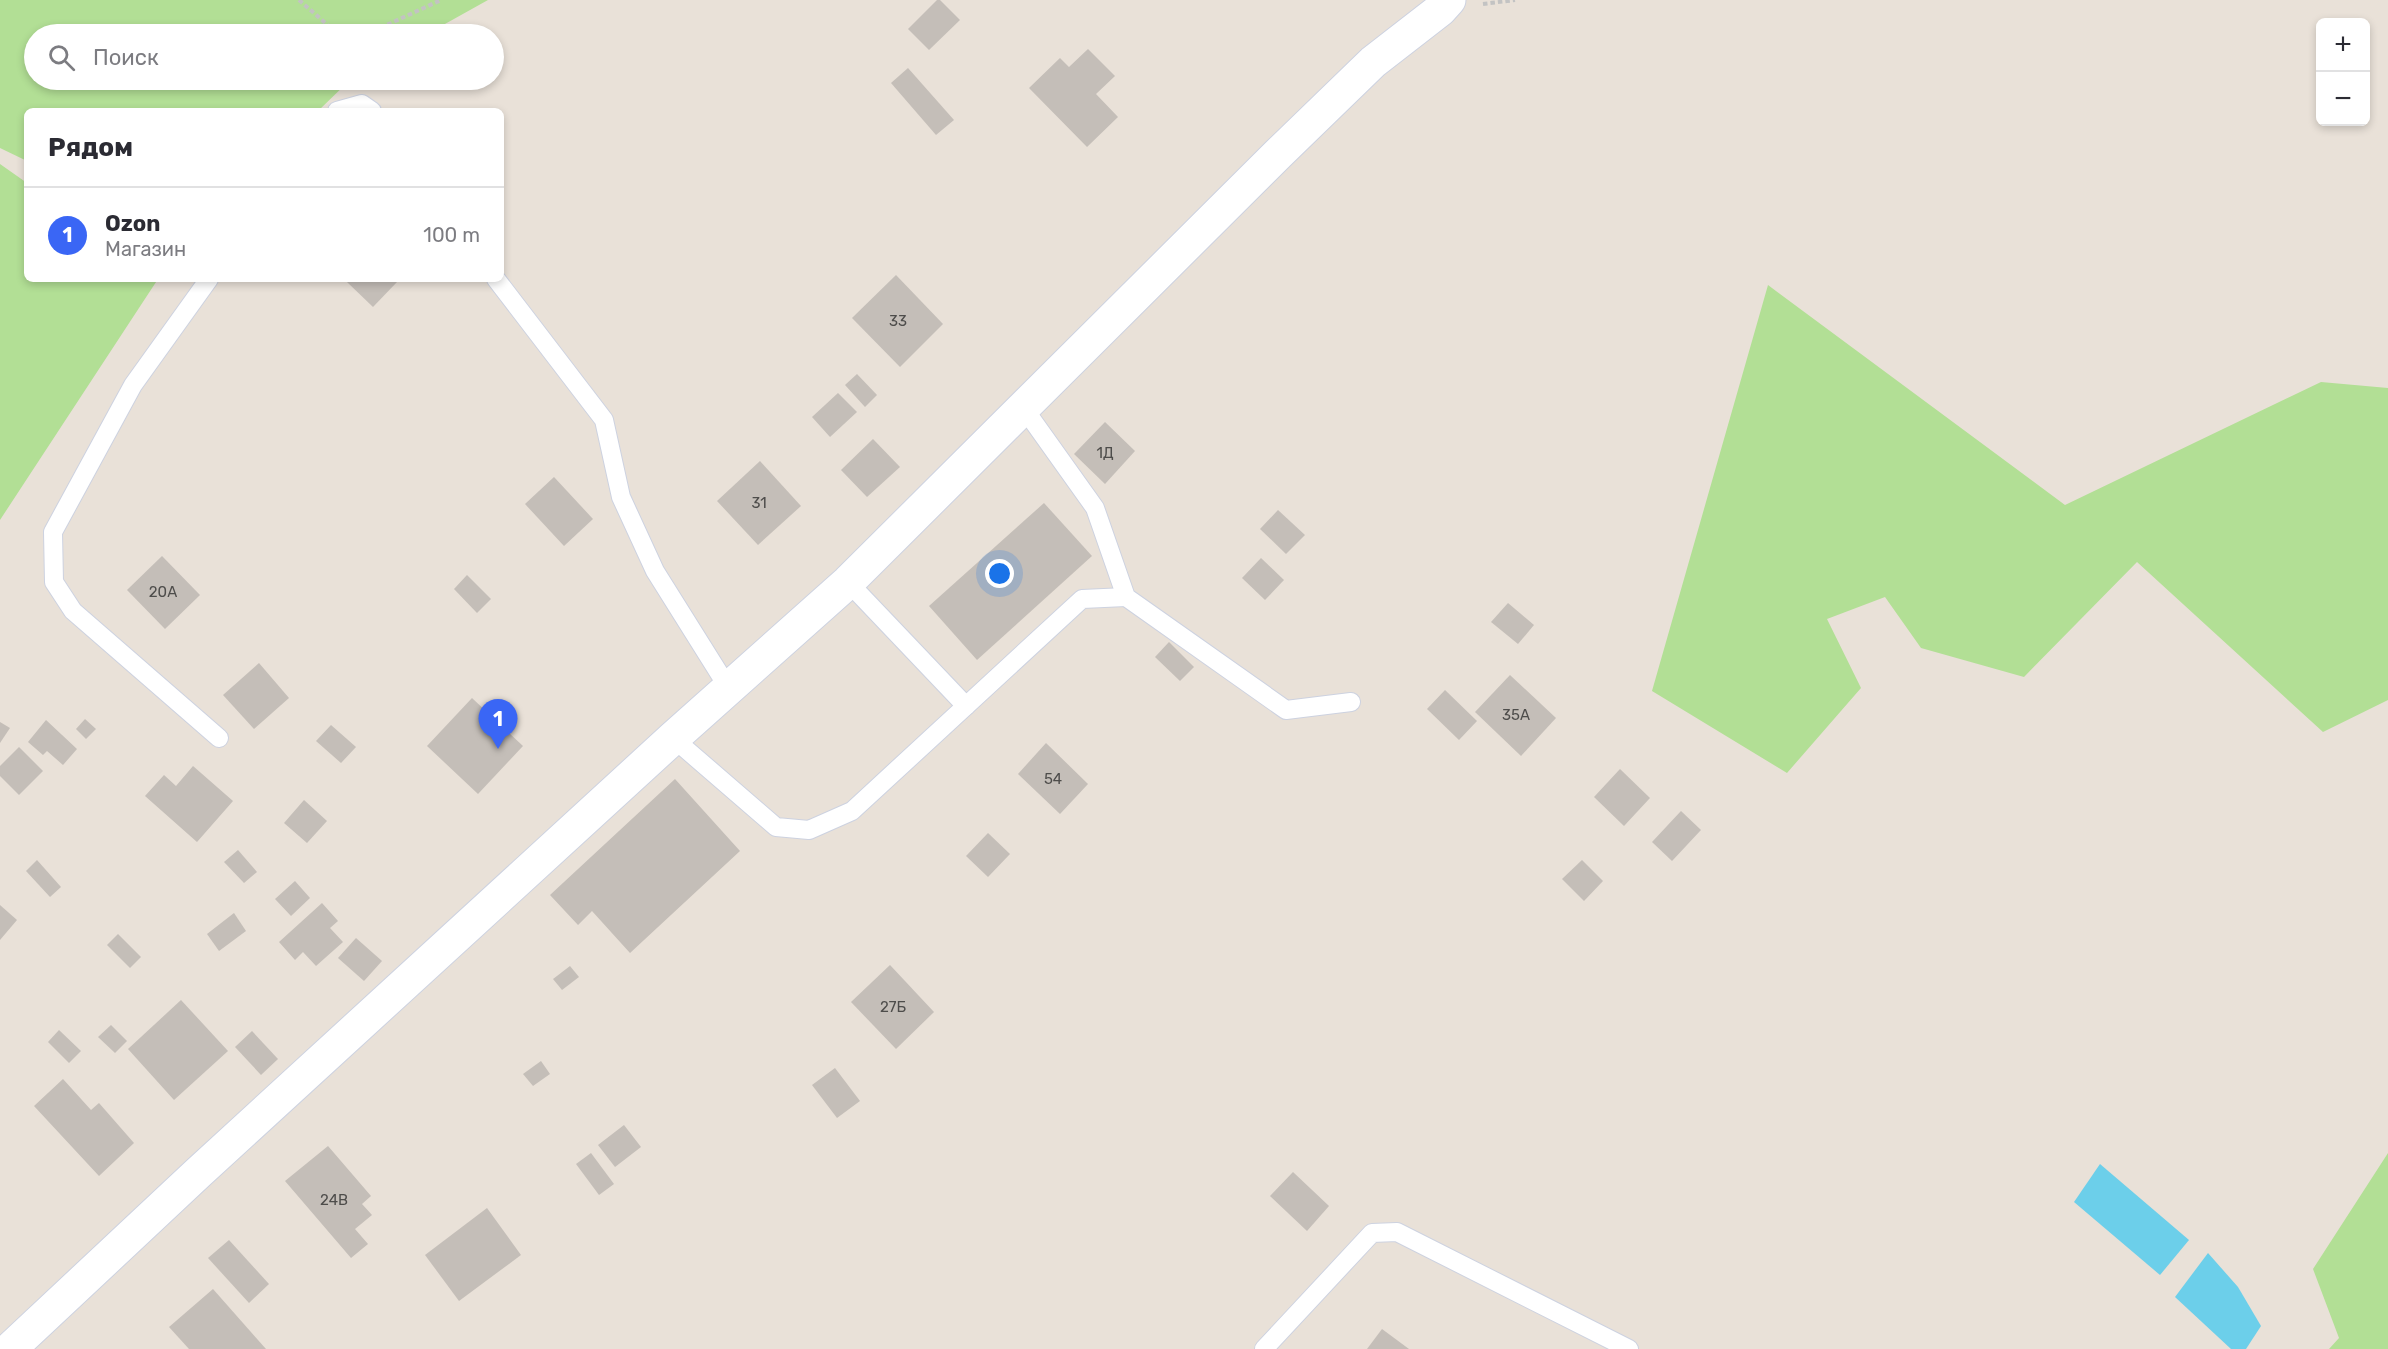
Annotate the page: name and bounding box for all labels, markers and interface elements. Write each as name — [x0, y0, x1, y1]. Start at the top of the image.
map controls — [2316, 18, 2370, 126]
button: + — [2316, 18, 2370, 72]
search box — [24, 24, 504, 90]
icon: search — [45, 41, 78, 74]
text: Поиск — [93, 44, 159, 71]
button: − — [2316, 72, 2370, 126]
text: Рядом — [48, 132, 133, 163]
text: Ozon — [105, 210, 160, 237]
text: 1 — [63, 223, 72, 247]
text: 100 m — [423, 223, 480, 247]
text: Магазин — [105, 237, 186, 261]
house number: 33 — [889, 312, 907, 330]
house number: 1Д — [1096, 444, 1114, 462]
house number: 31 — [751, 494, 767, 512]
your location — [985, 559, 1014, 588]
house number: 20А — [149, 583, 177, 601]
pin: 1 — [478, 700, 518, 749]
house number: 35А — [1502, 706, 1530, 724]
house number: 54 — [1044, 770, 1062, 788]
house number: 27Б — [880, 998, 906, 1016]
house number: 24В — [320, 1191, 348, 1209]

